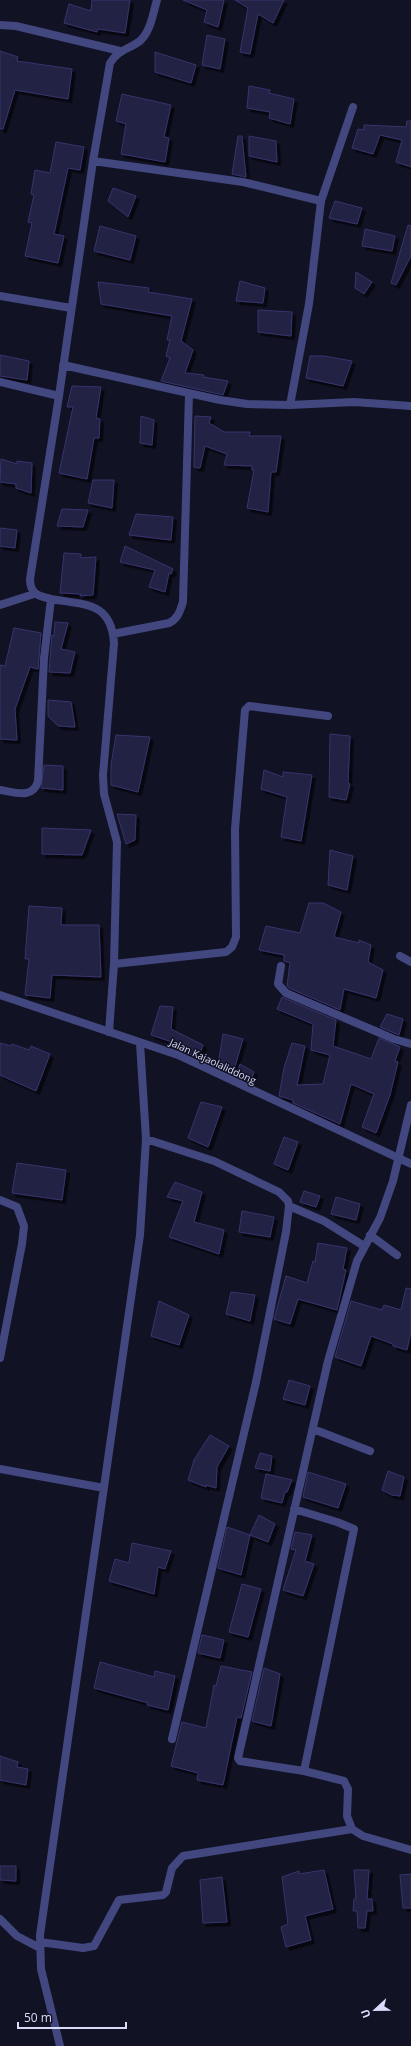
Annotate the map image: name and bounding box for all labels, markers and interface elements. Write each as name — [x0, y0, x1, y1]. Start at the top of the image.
street label: Jalan Kajaolaliddong — [167, 1034, 259, 1087]
north arrow — [355, 1990, 395, 2030]
scale bar — [18, 2004, 126, 2030]
text: U — [357, 2007, 374, 2021]
text: 50 m — [24, 2009, 52, 2026]

